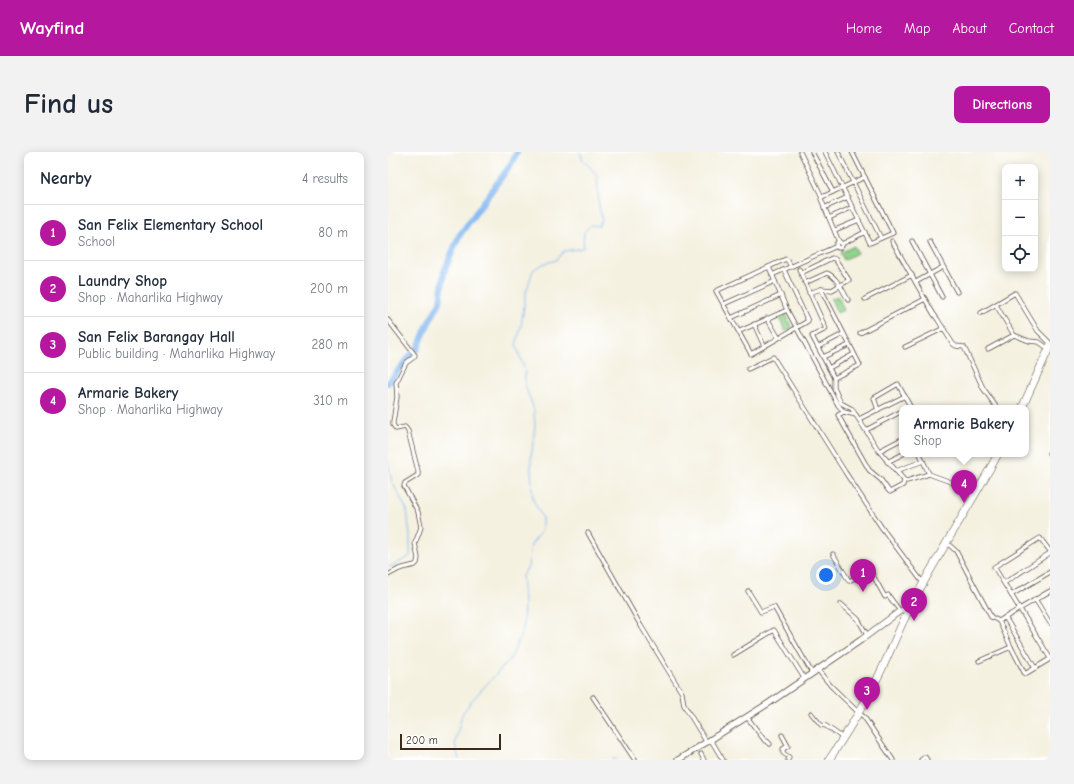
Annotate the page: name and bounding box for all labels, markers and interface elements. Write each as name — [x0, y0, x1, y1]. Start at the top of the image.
text: Wayfind — [20, 17, 84, 39]
text: Home — [846, 20, 882, 37]
text: Map — [904, 20, 930, 37]
text: About — [952, 20, 987, 37]
text: Contact — [1009, 20, 1054, 37]
button: Directions — [954, 86, 1050, 123]
text: Find us — [24, 88, 113, 120]
map controls — [1002, 164, 1038, 272]
button: + — [1002, 164, 1038, 200]
text: Nearby — [40, 169, 91, 188]
text: 4 results — [302, 171, 348, 186]
button: − — [1002, 200, 1038, 236]
text: San Felix Elementary School — [78, 216, 263, 234]
text: 1 — [50, 225, 56, 240]
text: 80 m — [318, 225, 348, 240]
text: School — [78, 234, 115, 249]
button: locate — [1002, 236, 1038, 272]
text: Laundry Shop — [78, 272, 167, 290]
text: 2 — [50, 281, 56, 296]
text: 200 m — [310, 281, 348, 296]
text: Shop · Maharlika Highway — [78, 290, 222, 305]
text: San Felix Barangay Hall — [78, 328, 235, 346]
text: 3 — [50, 337, 56, 352]
text: 280 m — [311, 337, 348, 352]
text: Public building · Maharlika Highway — [78, 346, 275, 361]
text: Armarie Bakery — [78, 384, 178, 402]
text: 4 — [50, 393, 56, 408]
text: 310 m — [313, 393, 348, 408]
text: Shop · Maharlika Highway — [78, 402, 222, 417]
popup — [899, 405, 1029, 457]
text: Armarie Bakery — [914, 415, 1014, 433]
text: Shop — [914, 433, 942, 448]
pin: 4 — [951, 470, 977, 503]
pin: 1 — [850, 559, 876, 592]
your location — [816, 565, 836, 585]
pin: 2 — [901, 588, 927, 621]
pin: 3 — [854, 677, 880, 710]
scale bar — [400, 732, 501, 751]
text: 200 m — [406, 734, 438, 747]

